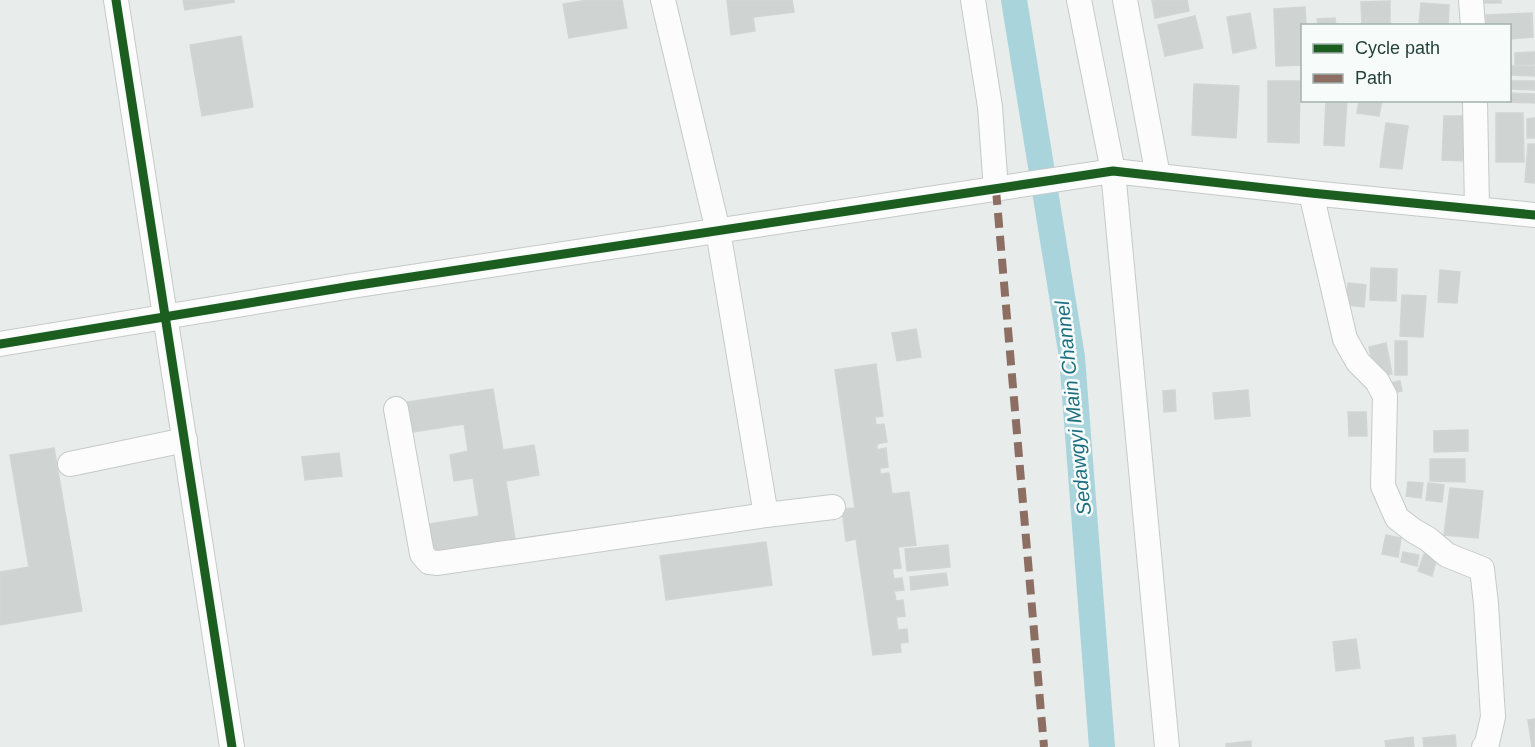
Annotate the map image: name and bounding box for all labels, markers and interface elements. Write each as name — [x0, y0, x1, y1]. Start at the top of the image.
legend — [1301, 24, 1511, 102]
text: Cycle path — [1355, 38, 1440, 58]
text: Path — [1355, 68, 1392, 88]
water label: Sedawgyi Main Channel — [1051, 299, 1095, 516]

